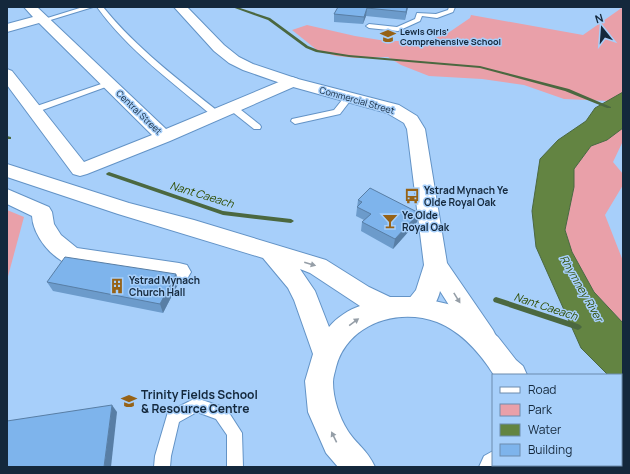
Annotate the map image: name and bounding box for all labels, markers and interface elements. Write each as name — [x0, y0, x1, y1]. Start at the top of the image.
north arrow — [582, 8, 622, 48]
text: N — [593, 10, 605, 26]
place label: Lewis Girls' Comprehensive School — [400, 25, 501, 48]
school or university icon: Lewis Girls' Comprehensive School — [379, 27, 397, 45]
street label: Commercial Street — [318, 83, 397, 117]
street label: Central Street — [113, 87, 165, 137]
water label: Nant Caeach — [168, 177, 236, 211]
place label: Ystrad Mynach Ye Olde Royal Oak — [424, 183, 508, 209]
bus stop icon: Ystrad Mynach Ye Olde Royal Oak — [403, 187, 421, 205]
place label: Ye Olde Royal Oak — [402, 208, 450, 234]
bar icon: Ye Olde Royal Oak — [381, 212, 399, 230]
water label: Rhymney River — [557, 252, 608, 326]
one-way arrow — [304, 261, 316, 267]
place label: Ystrad Mynach Church Hall — [129, 273, 200, 299]
building icon: Ystrad Mynach Church Hall — [108, 277, 126, 295]
water label: Nant Caeach — [512, 289, 580, 323]
one-way arrow — [453, 292, 460, 304]
one-way arrow — [349, 318, 359, 326]
legend — [492, 374, 622, 466]
text: Road — [528, 381, 556, 398]
place label: Trinity Fields School & Resource Centre — [141, 386, 258, 417]
school or university icon: Trinity Fields School & Resource Centre — [120, 392, 138, 410]
text: Park — [528, 401, 553, 418]
text: Water — [528, 421, 562, 438]
one-way arrow — [331, 431, 338, 443]
text: Building — [528, 441, 572, 458]

